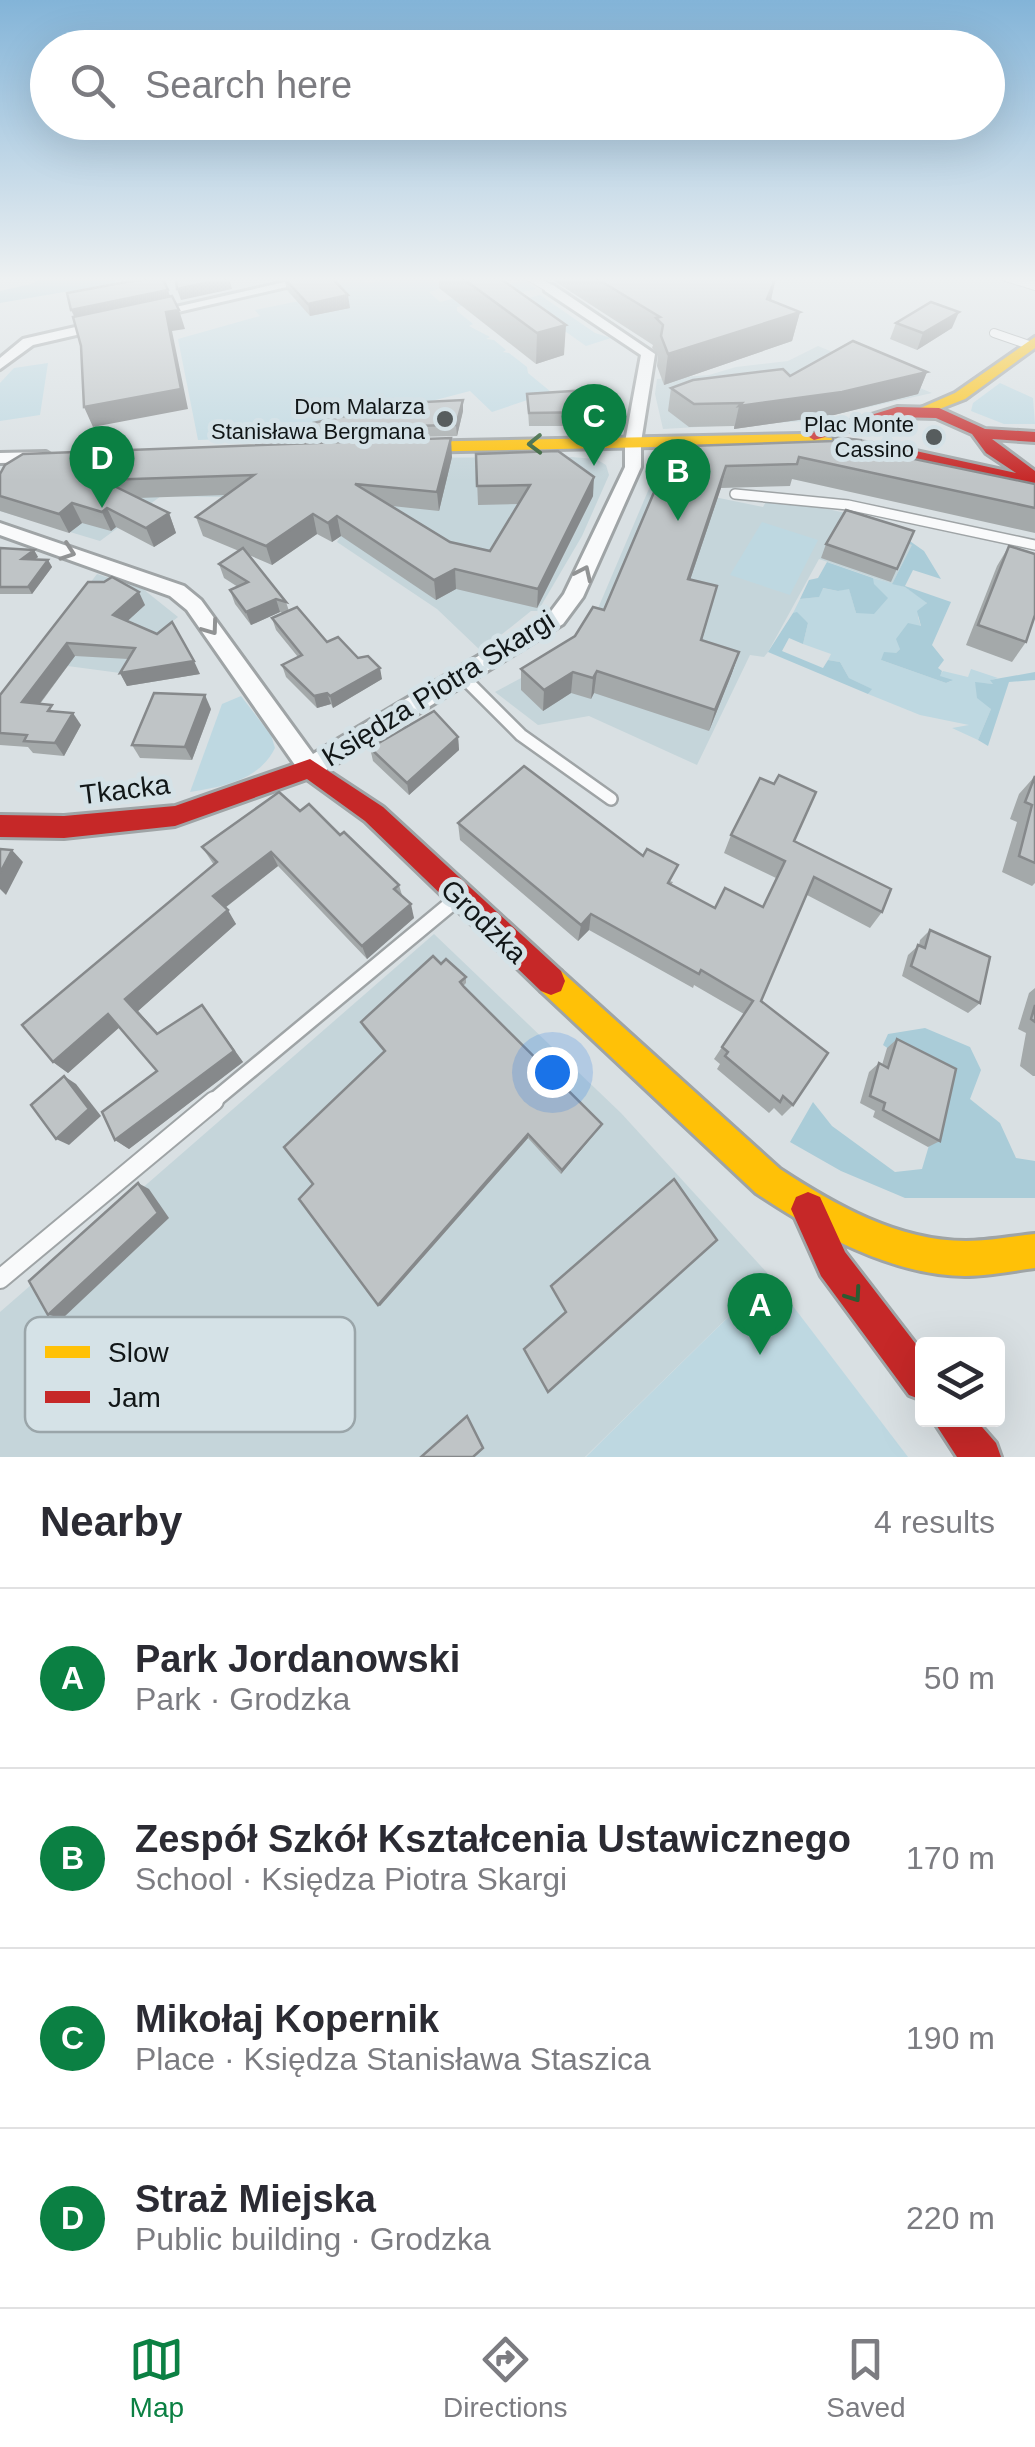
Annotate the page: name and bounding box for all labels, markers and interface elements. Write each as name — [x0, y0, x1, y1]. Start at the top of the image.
search box — [30, 30, 1005, 140]
icon: search — [65, 58, 120, 113]
text: Search here — [145, 64, 352, 106]
pin: C — [562, 384, 626, 466]
place label: Dom Malarza Stanisława Bergmana — [211, 394, 426, 444]
marker: Dom Malarza Stanisława Bergmana — [434, 408, 456, 430]
place label: Plac Monte Cassino — [804, 412, 914, 462]
pin: D — [70, 426, 134, 508]
marker: Plac Monte Cassino — [923, 426, 945, 448]
one-way arrow — [527, 434, 543, 455]
pin: B — [646, 438, 710, 521]
one-way arrow — [59, 540, 76, 561]
one-way arrow — [572, 565, 592, 583]
street label: Księdza Piotra Skargi — [317, 604, 560, 772]
one-way arrow — [200, 617, 217, 635]
street label: Tkacka — [78, 769, 172, 810]
street label: Grodzka — [435, 873, 533, 970]
your location — [527, 1047, 578, 1098]
pin: A — [728, 1272, 792, 1355]
one-way arrow — [842, 1284, 860, 1302]
legend — [25, 1317, 355, 1432]
text: Slow — [108, 1337, 169, 1368]
map controls — [915, 1337, 1005, 1427]
button: layers — [915, 1337, 1005, 1427]
text: Jam — [108, 1382, 161, 1413]
text: Nearby — [40, 1498, 182, 1545]
text: 4 results — [874, 1504, 995, 1540]
text: Park Jordanowski — [135, 1638, 460, 1680]
text: A — [61, 1660, 84, 1696]
text: 50 m — [924, 1660, 995, 1696]
text: Park · Grodzka — [135, 1681, 350, 1717]
text: Zespół Szkół Kształcenia Ustawicznego — [135, 1818, 851, 1860]
text: B — [61, 1840, 84, 1876]
text: 170 m — [906, 1840, 995, 1876]
text: School · Księdza Piotra Skargi — [135, 1861, 567, 1897]
text: Mikołaj Kopernik — [135, 1998, 439, 2040]
text: C — [61, 2020, 84, 2056]
text: 190 m — [906, 2020, 995, 2056]
text: Place · Księdza Stanisława Staszica — [135, 2041, 651, 2077]
text: Straż Miejska — [135, 2178, 376, 2220]
text: D — [61, 2200, 84, 2236]
text: 220 m — [906, 2200, 995, 2236]
text: Public building · Grodzka — [135, 2221, 491, 2257]
tab: Map — [129, 2332, 184, 2424]
tab: Directions — [443, 2332, 568, 2424]
tab: Saved — [826, 2332, 906, 2424]

